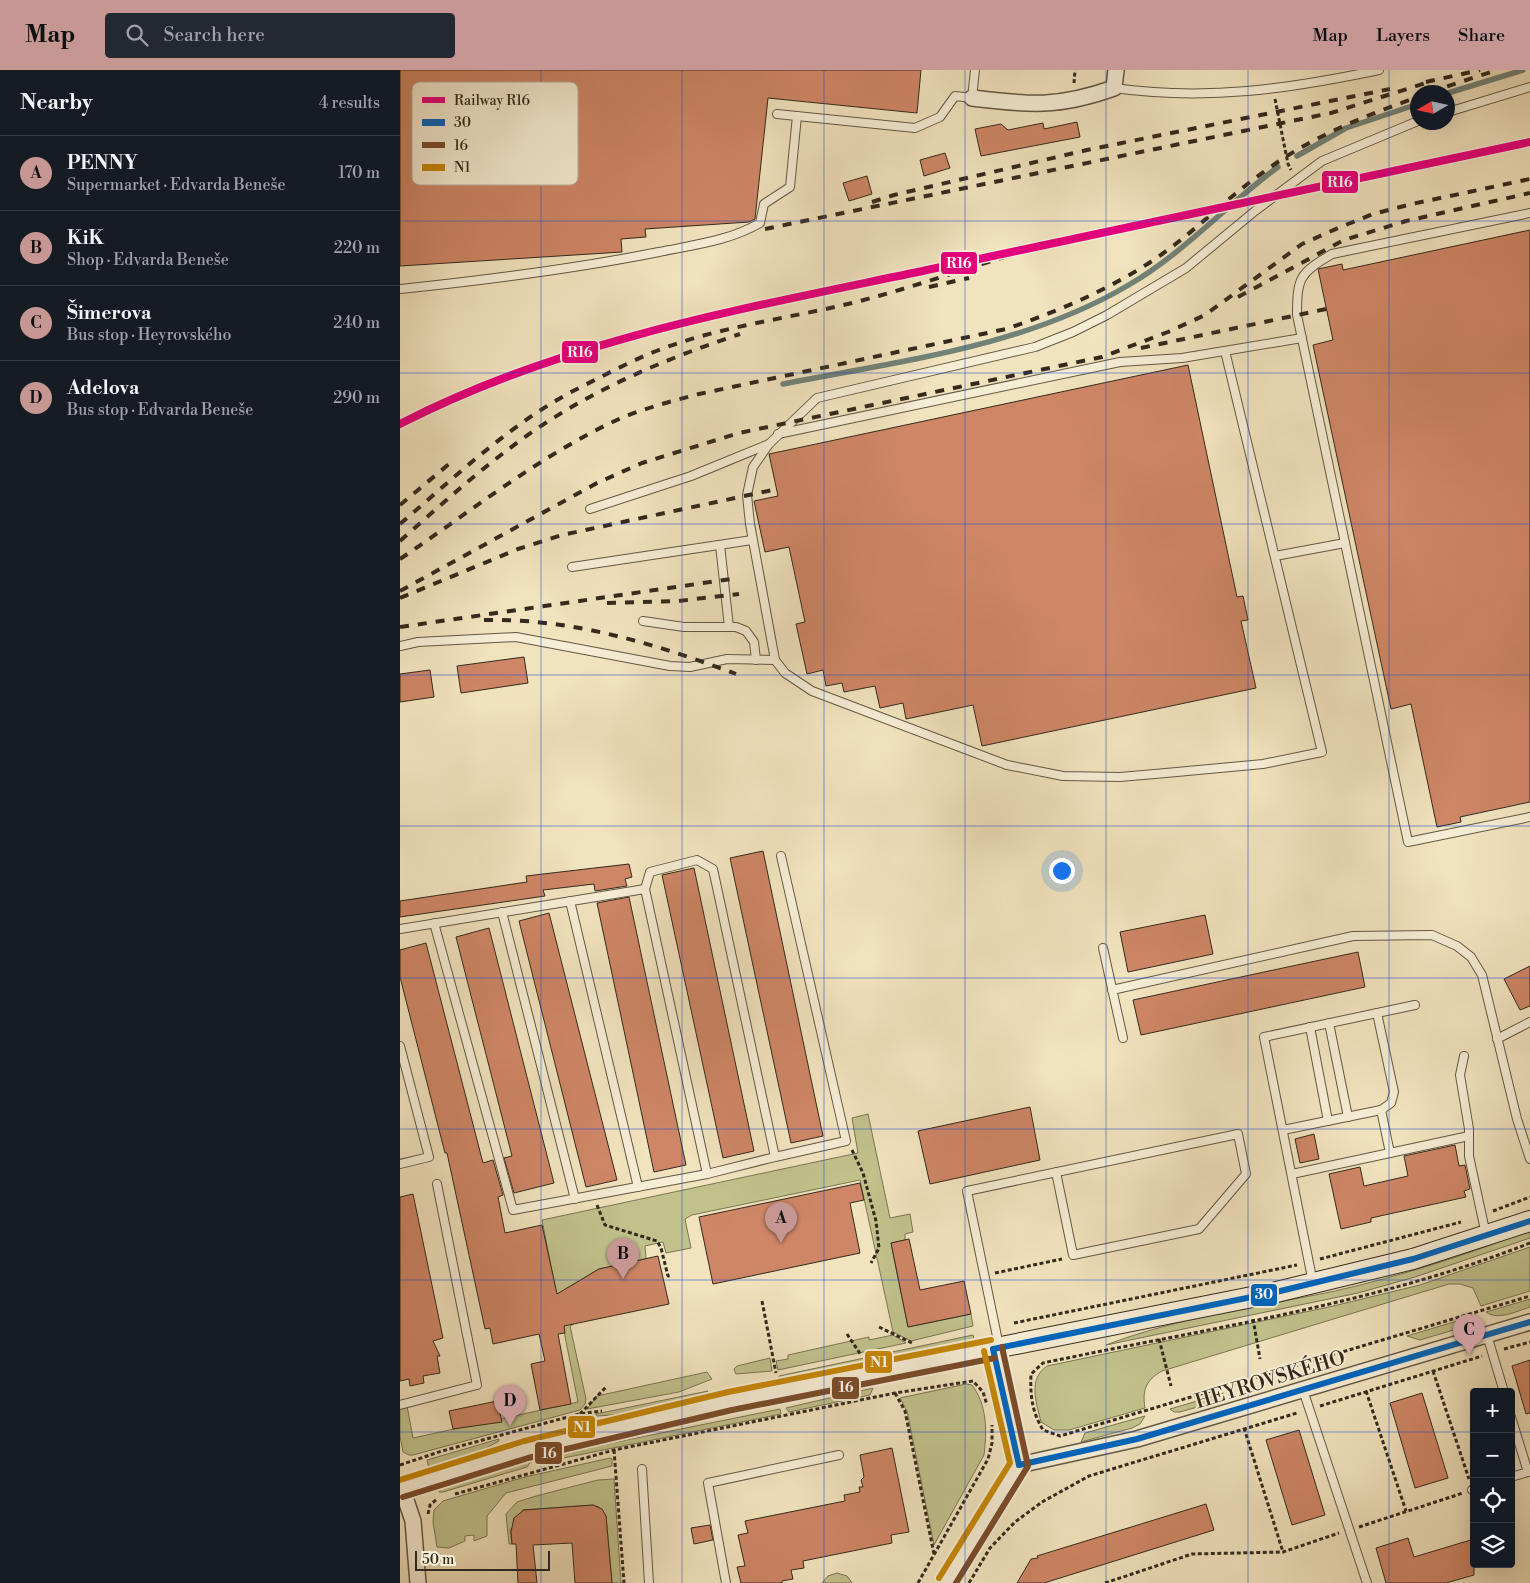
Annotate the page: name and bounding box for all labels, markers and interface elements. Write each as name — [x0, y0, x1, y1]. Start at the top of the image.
search box — [105, 13, 455, 58]
text: Map — [25, 20, 75, 50]
icon: search — [123, 21, 151, 49]
text: Search here — [163, 23, 265, 47]
text: Map — [1313, 24, 1348, 47]
text: Layers — [1376, 24, 1430, 47]
text: Share — [1458, 24, 1505, 47]
legend — [412, 82, 578, 185]
north arrow — [1410, 85, 1455, 130]
text: Nearby — [20, 90, 93, 116]
text: Railway R16 — [454, 92, 530, 110]
text: 4 results — [319, 93, 380, 113]
text: 30 — [454, 114, 471, 132]
text: 16 — [454, 137, 469, 155]
text: PENNY — [67, 151, 138, 175]
text: N1 — [454, 159, 470, 177]
text: A — [30, 163, 42, 183]
text: 170 m — [338, 163, 380, 183]
line badge: R16 — [1321, 170, 1359, 194]
text: R16 — [1327, 174, 1353, 192]
text: Supermarket · Edvarda Beneše — [67, 175, 286, 195]
text: KiK — [67, 226, 104, 250]
text: B — [30, 238, 42, 258]
text: 220 m — [334, 238, 380, 258]
text: Shop · Edvarda Beneše — [67, 250, 229, 270]
line badge: R16 — [940, 251, 978, 275]
text: R16 — [946, 255, 972, 273]
text: Šimerova — [67, 301, 151, 325]
text: C — [30, 313, 42, 333]
text: 240 m — [333, 313, 380, 333]
text: Bus stop · Heyrovského — [67, 325, 232, 345]
line badge: R16 — [561, 340, 599, 364]
text: R16 — [567, 344, 593, 362]
text: Adelova — [67, 376, 139, 400]
text: D — [30, 388, 42, 408]
text: 290 m — [333, 388, 380, 408]
text: Bus stop · Edvarda Beneše — [67, 400, 253, 420]
your location — [1049, 858, 1075, 884]
pin: A — [765, 1202, 797, 1243]
pin: B — [607, 1238, 639, 1279]
line badge: 30 — [1250, 1283, 1278, 1307]
text: 30 — [1255, 1286, 1273, 1304]
pin: C — [1453, 1314, 1485, 1355]
street label: HEYROVSKÉHO — [1192, 1345, 1349, 1415]
line badge: N1 — [864, 1350, 893, 1374]
text: N1 — [870, 1354, 888, 1372]
line badge: 16 — [831, 1376, 860, 1400]
text: 16 — [838, 1379, 854, 1397]
pin: D — [494, 1385, 526, 1426]
map controls — [1470, 1388, 1515, 1568]
button: + — [1470, 1388, 1515, 1433]
line badge: N1 — [567, 1415, 596, 1439]
text: N1 — [573, 1419, 591, 1437]
button: − — [1470, 1433, 1515, 1478]
line badge: 16 — [534, 1441, 563, 1465]
text: 16 — [541, 1445, 557, 1463]
button: locate — [1470, 1478, 1515, 1523]
button: layers — [1470, 1523, 1515, 1568]
scale bar — [415, 1548, 550, 1571]
text: 50 m — [422, 1551, 454, 1569]

